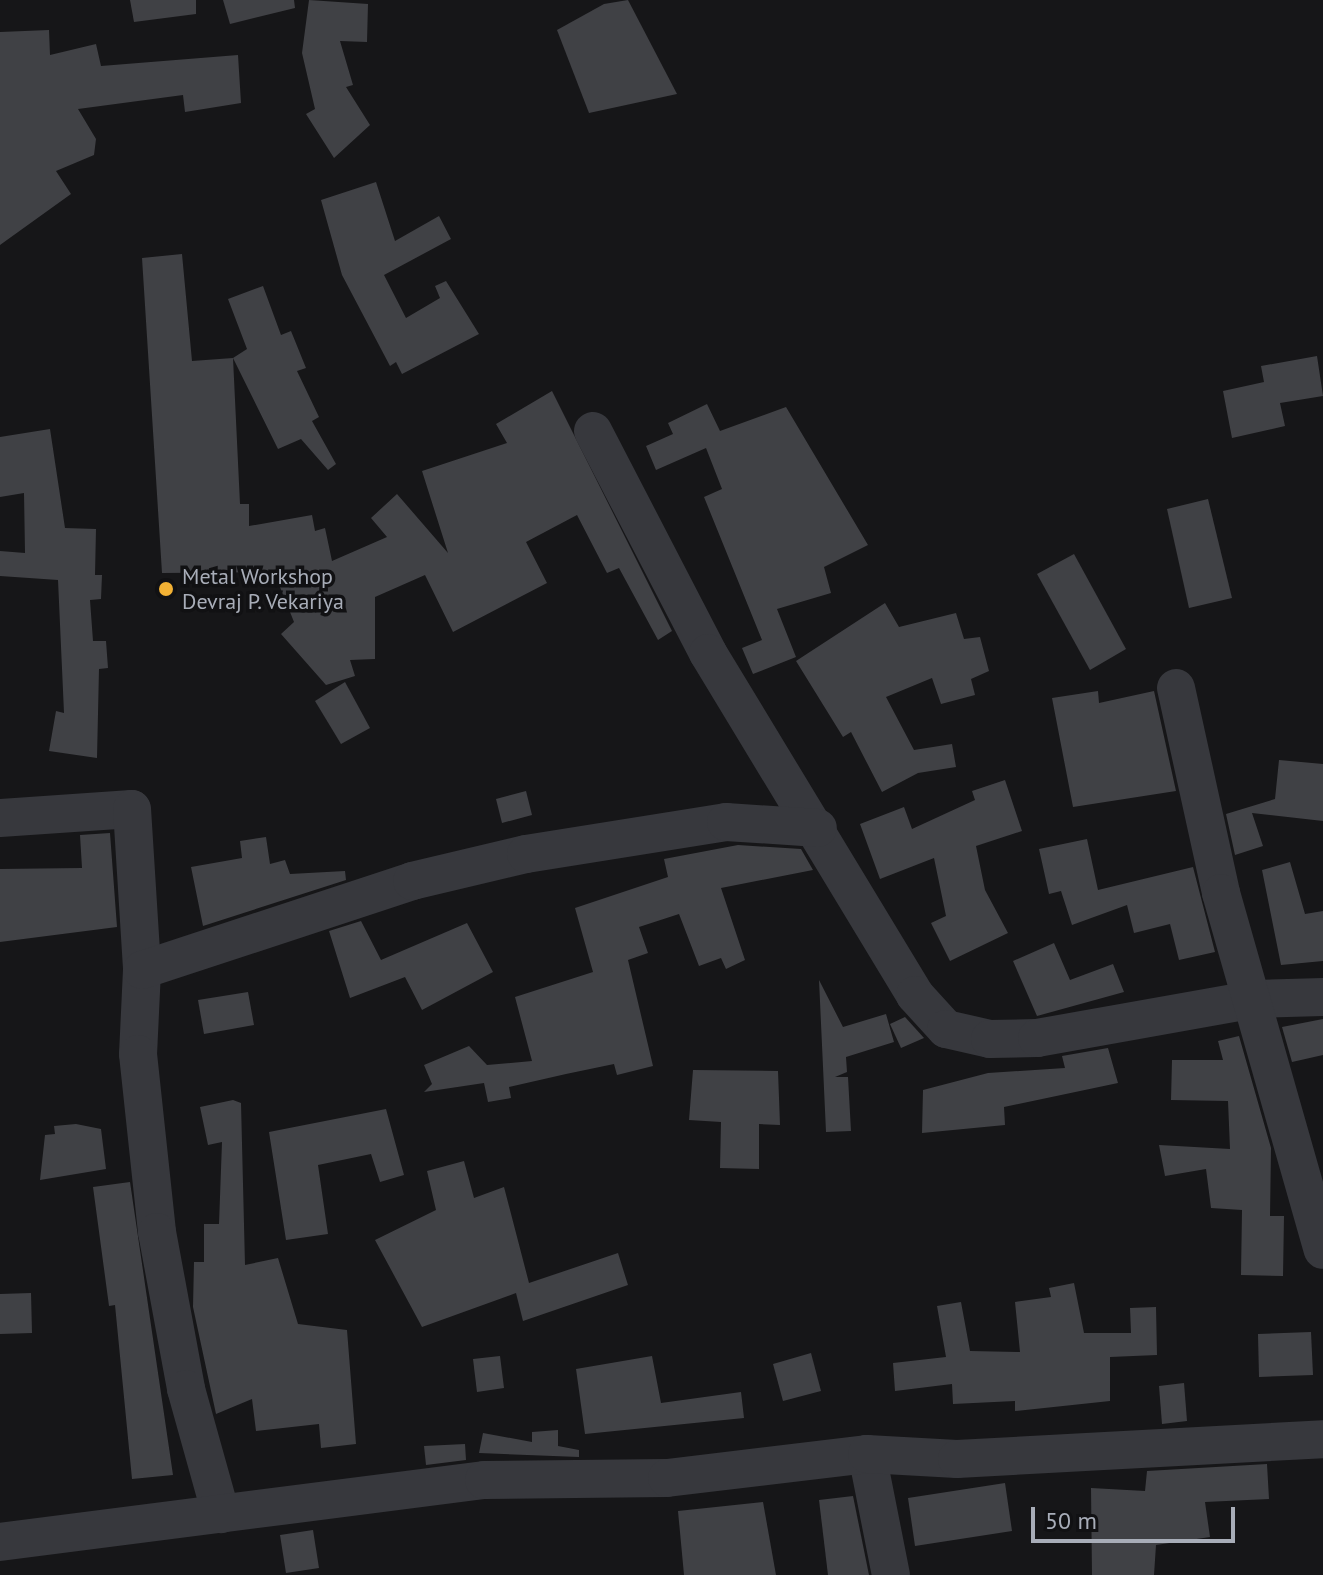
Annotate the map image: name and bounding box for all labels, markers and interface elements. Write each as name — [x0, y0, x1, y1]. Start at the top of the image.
place label: Metal Workshop Devraj P. Vekariya — [182, 563, 346, 614]
marker: Metal Workshop Devraj P. Vekariya — [157, 580, 175, 598]
scale bar — [1035, 1491, 1239, 1541]
text: 50 m — [1045, 1505, 1097, 1536]

